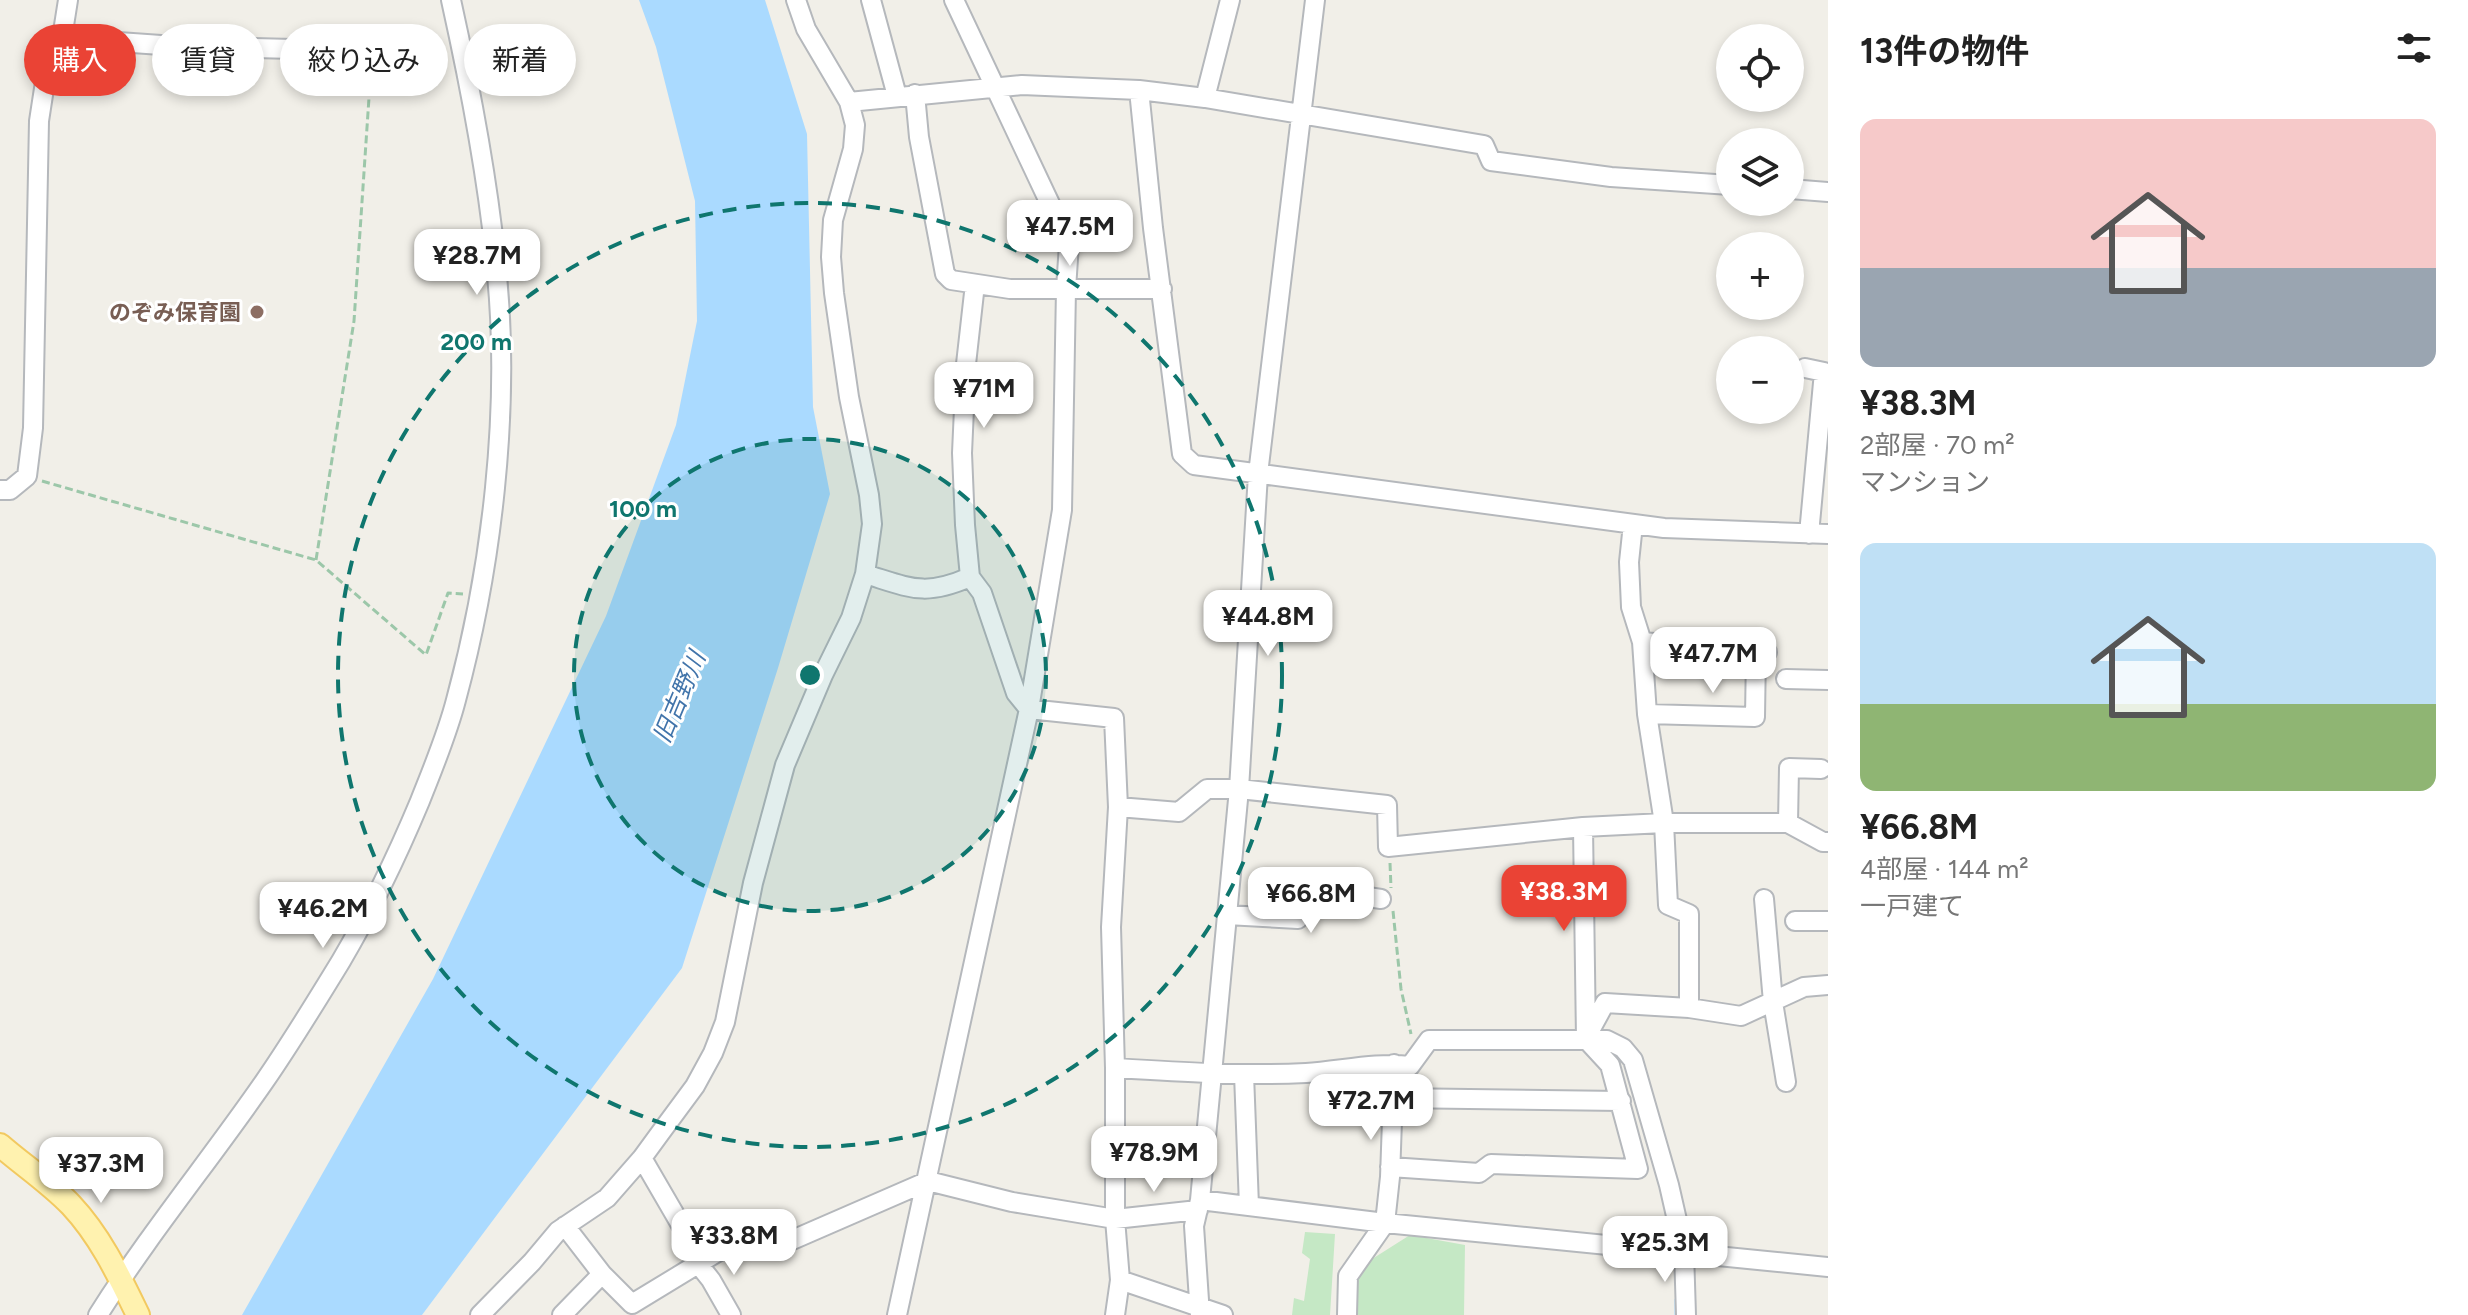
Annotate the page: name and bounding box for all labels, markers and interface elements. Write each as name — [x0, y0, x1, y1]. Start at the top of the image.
chip: 購入 — [24, 24, 136, 96]
chip: 賃貸 — [152, 24, 264, 96]
chip: 絞り込み — [280, 24, 448, 96]
chip: 新着 — [464, 24, 576, 96]
map controls — [1716, 24, 1804, 424]
button: locate — [1716, 24, 1804, 112]
icon: filters — [2392, 26, 2436, 70]
text: 13件の物件 — [1860, 31, 2029, 72]
button: layers — [1716, 128, 1804, 216]
icon: home — [2076, 171, 2220, 315]
pin: ¥47.5M — [1005, 200, 1135, 268]
text: ¥47.5M — [1025, 210, 1115, 242]
pin: ¥28.7M — [412, 229, 542, 297]
button: + — [1716, 232, 1804, 320]
text: ¥28.7M — [432, 239, 522, 271]
place label: のぞみ保育園 — [109, 299, 241, 326]
marker: のぞみ保育園 — [248, 303, 266, 321]
text: 200 m — [440, 327, 512, 356]
button: − — [1716, 336, 1804, 424]
pin: ¥71M — [937, 362, 1031, 430]
text: ¥71M — [952, 372, 1016, 404]
text: ¥38.3M — [1860, 383, 1976, 424]
text: 2部屋 · 70 m² — [1860, 429, 2015, 461]
text: マンション — [1860, 466, 1990, 498]
text: 100 m — [609, 494, 677, 523]
pin: ¥44.8M — [1203, 590, 1333, 658]
icon: home — [2076, 595, 2220, 739]
text: ¥44.8M — [1221, 600, 1315, 632]
pin: ¥47.7M — [1648, 627, 1778, 695]
text: ¥47.7M — [1668, 637, 1758, 669]
water label: 旧吉野川 — [647, 644, 712, 747]
centre of rings — [796, 661, 824, 689]
text: ¥66.8M — [1860, 807, 1978, 848]
text: 4部屋 · 144 m² — [1860, 853, 2029, 885]
pin: ¥38.3M — [1499, 865, 1629, 933]
pin: ¥66.8M — [1246, 867, 1376, 935]
text: ¥38.3M — [1519, 875, 1609, 907]
text: ¥66.8M — [1266, 877, 1356, 909]
pin: ¥46.2M — [258, 882, 388, 950]
text: 一戸建て — [1860, 890, 1964, 922]
text: ¥46.2M — [278, 892, 368, 924]
pin: ¥72.7M — [1306, 1074, 1436, 1142]
text: ¥72.7M — [1327, 1084, 1415, 1116]
pin: ¥78.9M — [1089, 1126, 1219, 1194]
text: ¥78.9M — [1109, 1136, 1199, 1168]
pin: ¥37.3M — [36, 1137, 166, 1205]
text: ¥37.3M — [57, 1147, 145, 1179]
pin: ¥33.8M — [669, 1209, 799, 1277]
pin: ¥25.3M — [1600, 1216, 1730, 1284]
text: ¥33.8M — [689, 1219, 779, 1251]
text: ¥25.3M — [1621, 1226, 1709, 1258]

